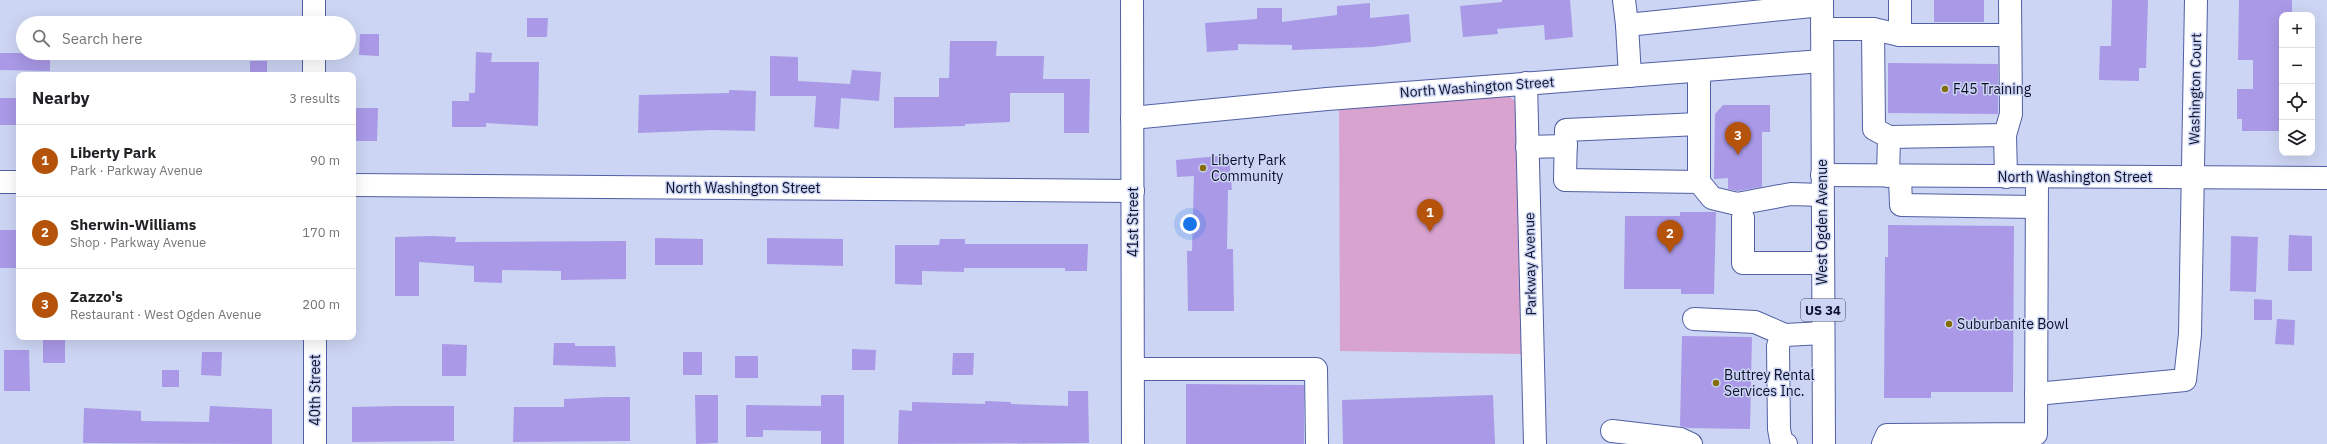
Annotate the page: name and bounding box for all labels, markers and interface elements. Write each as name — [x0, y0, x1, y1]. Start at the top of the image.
map controls — [2279, 12, 2315, 156]
button: + — [2279, 12, 2315, 48]
search box — [16, 16, 356, 60]
icon: search — [30, 27, 52, 49]
text: Search here — [62, 29, 142, 48]
street label: Washington Court — [2185, 33, 2205, 145]
button: − — [2279, 48, 2315, 84]
street label: North Washington Street — [1399, 73, 1555, 101]
place label: F45 Training — [1953, 80, 2032, 98]
marker: F45 Training — [1940, 84, 1950, 94]
button: locate — [2279, 84, 2315, 120]
text: Nearby — [32, 87, 90, 109]
text: 3 results — [289, 90, 340, 107]
button: layers — [2279, 120, 2315, 156]
pin: 3 — [1725, 122, 1751, 155]
text: Liberty Park — [70, 143, 156, 162]
place label: Liberty Park Community — [1211, 151, 1287, 185]
text: 1 — [41, 152, 49, 169]
text: 90 m — [310, 152, 340, 169]
street label: West Ogden Avenue — [1813, 159, 1831, 285]
text: Park · Parkway Avenue — [70, 162, 203, 179]
marker: Liberty Park Community — [1198, 163, 1208, 173]
street label: North Washington Street — [1998, 168, 2153, 186]
street label: North Washington Street — [666, 179, 821, 197]
street label: 41st Street — [1124, 187, 1142, 257]
pin: 1 — [1417, 199, 1443, 232]
street label: Parkway Avenue — [1520, 212, 1540, 316]
your location — [1180, 214, 1200, 234]
text: Sherwin-Williams — [70, 215, 196, 234]
pin: 2 — [1657, 220, 1683, 253]
text: 2 — [41, 224, 49, 241]
text: 170 m — [302, 224, 340, 241]
text: Shop · Parkway Avenue — [70, 234, 206, 251]
text: Zazzo's — [70, 287, 123, 306]
text: 3 — [41, 296, 49, 313]
text: 200 m — [302, 296, 340, 313]
road number: US 34 — [1801, 299, 1845, 321]
text: Restaurant · West Ogden Avenue — [70, 306, 261, 323]
place label: Suburbanite Bowl — [1957, 315, 2069, 333]
marker: Suburbanite Bowl — [1944, 319, 1954, 329]
street label: 40th Street — [306, 354, 324, 426]
place label: Buttrey Rental Services Inc. — [1724, 366, 1815, 400]
marker: Buttrey Rental Services Inc. — [1711, 378, 1721, 388]

